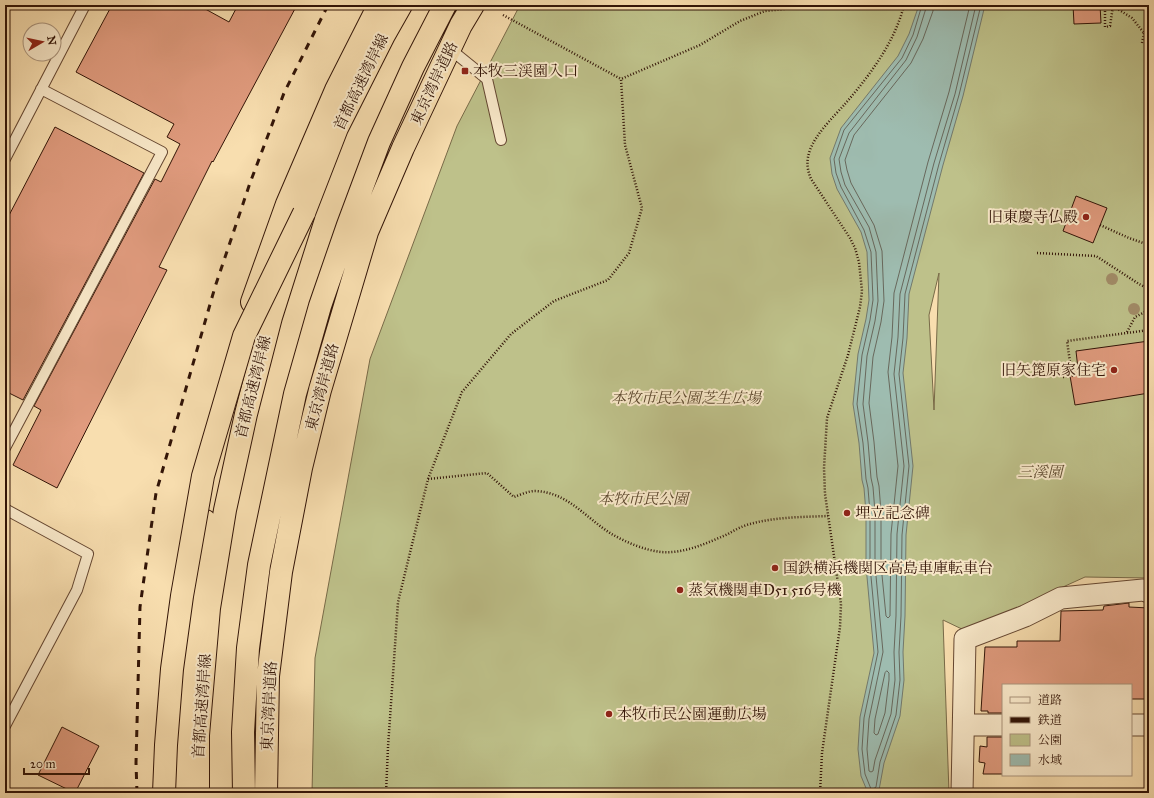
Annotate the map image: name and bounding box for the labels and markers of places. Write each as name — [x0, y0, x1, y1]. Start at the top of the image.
place label: 本牧三渓園入口 — [473, 62, 578, 80]
marker: 本牧三渓園入口 — [460, 66, 470, 76]
place label: 旧東慶寺仏殿 — [988, 208, 1078, 226]
marker: 旧東慶寺仏殿 — [1081, 212, 1091, 222]
place label: 旧矢箆原家住宅 — [1001, 361, 1106, 379]
marker: 旧矢箆原家住宅 — [1109, 365, 1119, 375]
place label: 埋立記念碑 — [855, 504, 930, 522]
marker: 埋立記念碑 — [842, 508, 852, 518]
place label: 国鉄横浜機関区高島車庫転車台 — [783, 559, 993, 577]
marker: 国鉄横浜機関区高島車庫転車台 — [770, 563, 780, 573]
place label: 蒸気機関車D51 516号機 — [688, 581, 842, 599]
marker: 蒸気機関車D51 516号機 — [675, 585, 685, 595]
place label: 本牧市民公園運動広場 — [617, 705, 767, 723]
marker: 本牧市民公園運動広場 — [604, 709, 614, 719]

